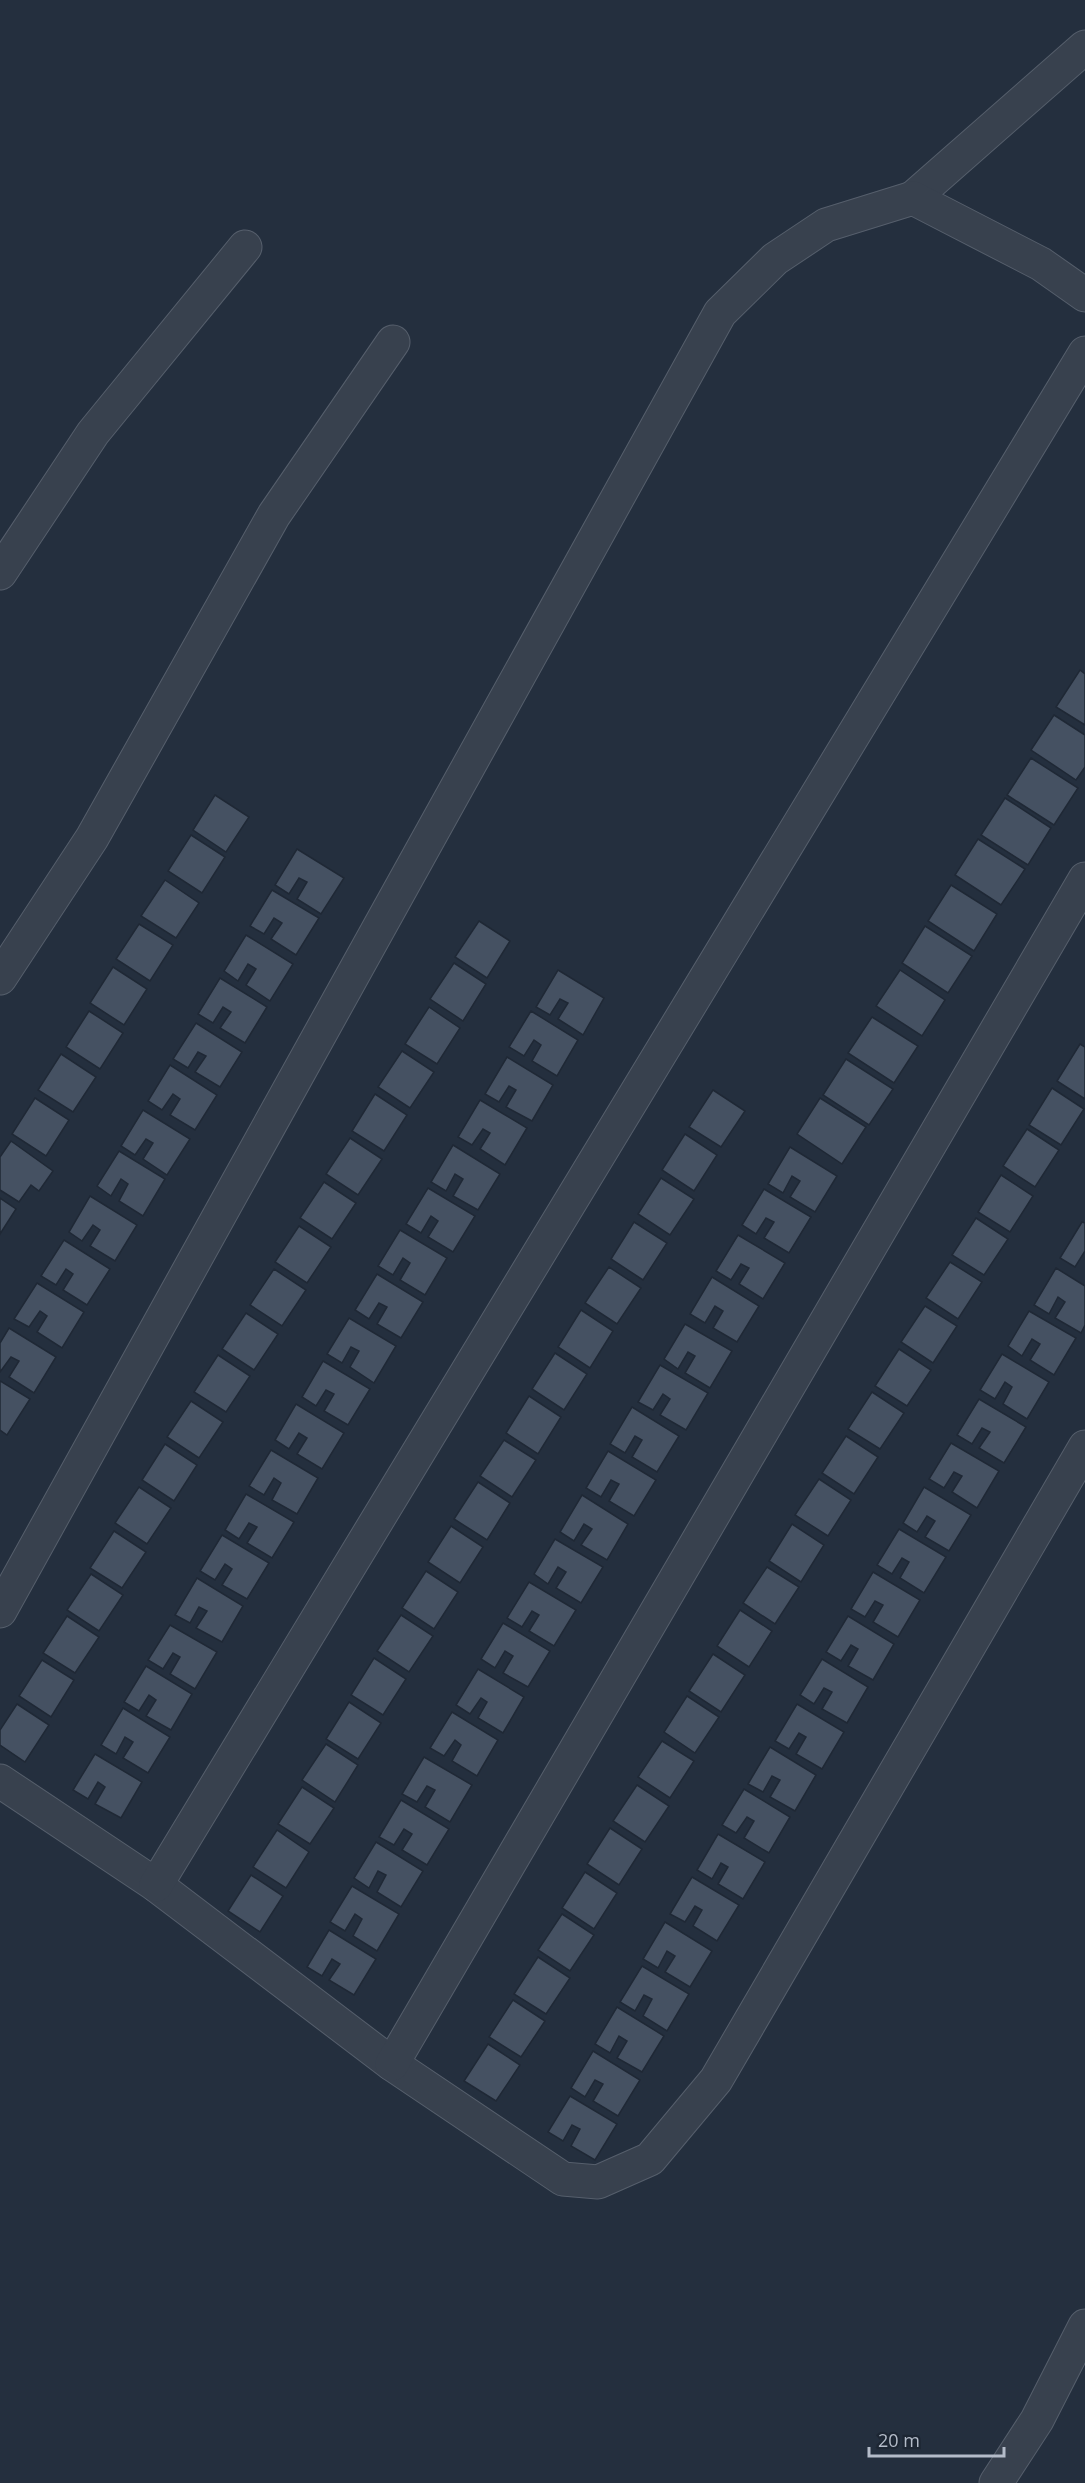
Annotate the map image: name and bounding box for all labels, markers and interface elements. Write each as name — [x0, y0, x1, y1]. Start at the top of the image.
scale bar — [869, 2420, 1004, 2458]
text: 20 m — [878, 2428, 920, 2452]

